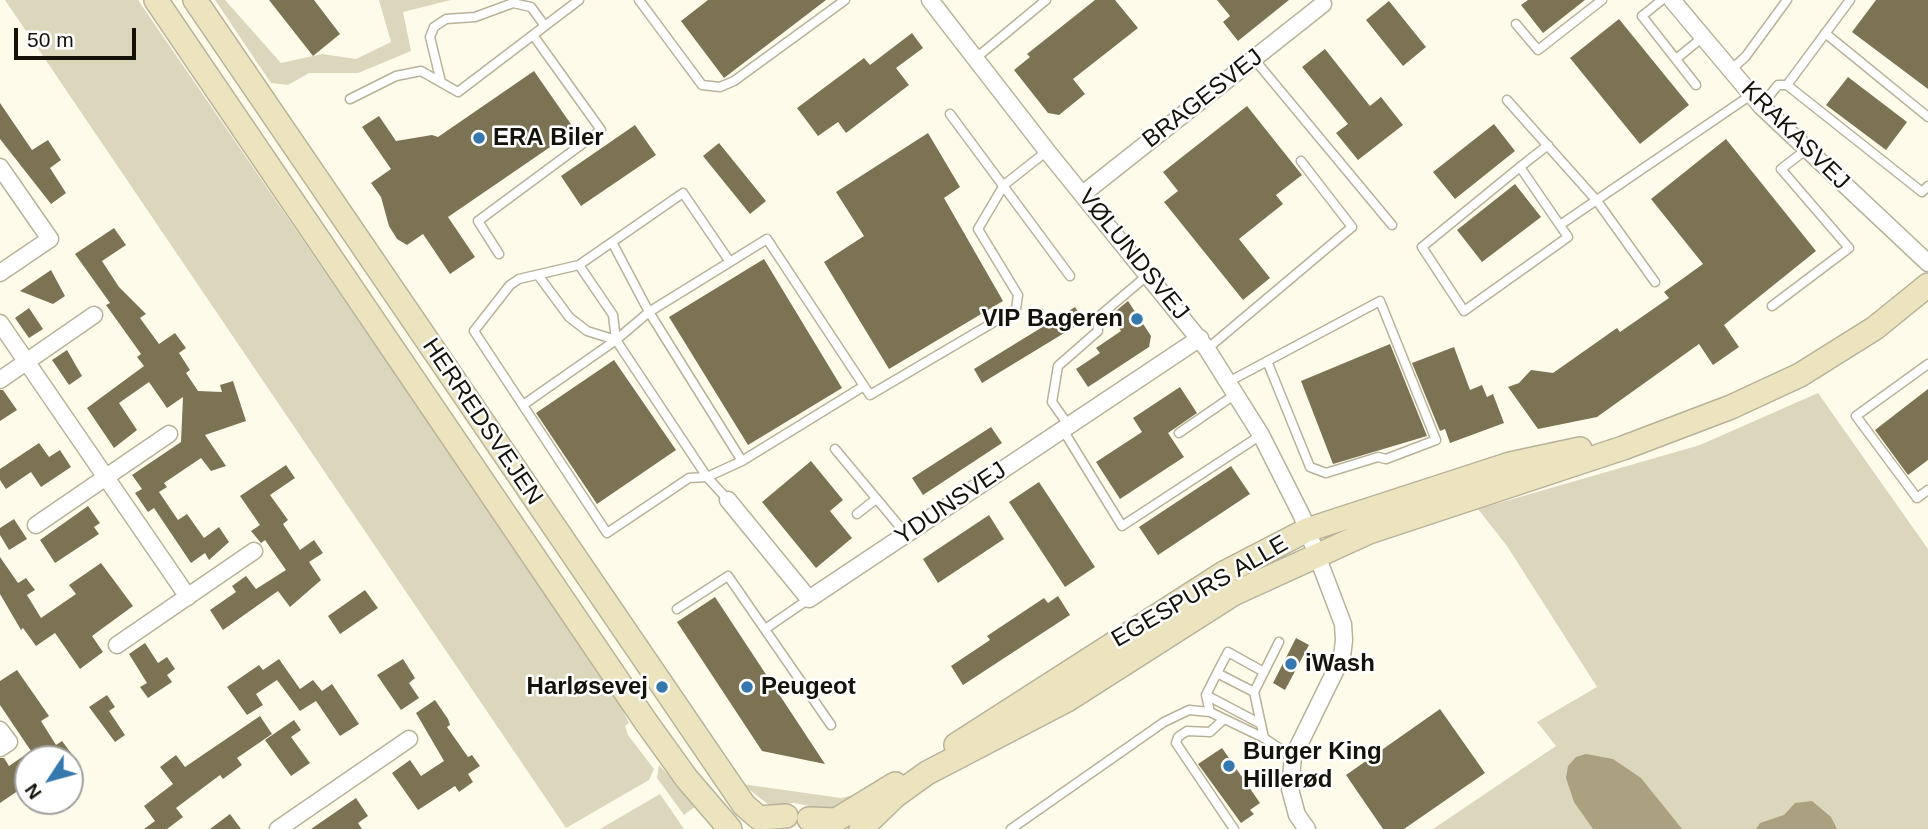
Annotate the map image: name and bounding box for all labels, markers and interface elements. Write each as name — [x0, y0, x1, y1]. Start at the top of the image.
scale bar — [18, 14, 140, 58]
text: 50 m — [27, 28, 74, 51]
street label: BRAGESVEJ — [1137, 43, 1269, 155]
street label: KRAKASVEJ — [1735, 76, 1855, 196]
place label: ERA Biler — [493, 124, 604, 152]
marker: ERA Biler — [471, 130, 487, 146]
street label: VØLUNDSVEJ — [1071, 184, 1195, 326]
place label: VIP Bageren — [982, 305, 1123, 333]
marker: VIP Bageren — [1129, 311, 1145, 327]
street label: HERREDSVEJEN — [416, 333, 548, 511]
street label: YDUNSVEJ — [890, 456, 1012, 552]
street label: EGESPURS ALLE — [1107, 530, 1293, 654]
place label: iWash — [1305, 650, 1375, 678]
marker: iWash — [1283, 656, 1299, 672]
place label: Harløsevej — [527, 673, 648, 701]
place label: Peugeot — [761, 673, 856, 701]
marker: Harløsevej — [654, 679, 670, 695]
marker: Peugeot — [739, 679, 755, 695]
place label: Burger King Hillerød — [1243, 738, 1382, 794]
north arrow — [14, 745, 84, 815]
marker: Burger King Hillerød — [1221, 758, 1237, 774]
text: N — [21, 780, 46, 803]

